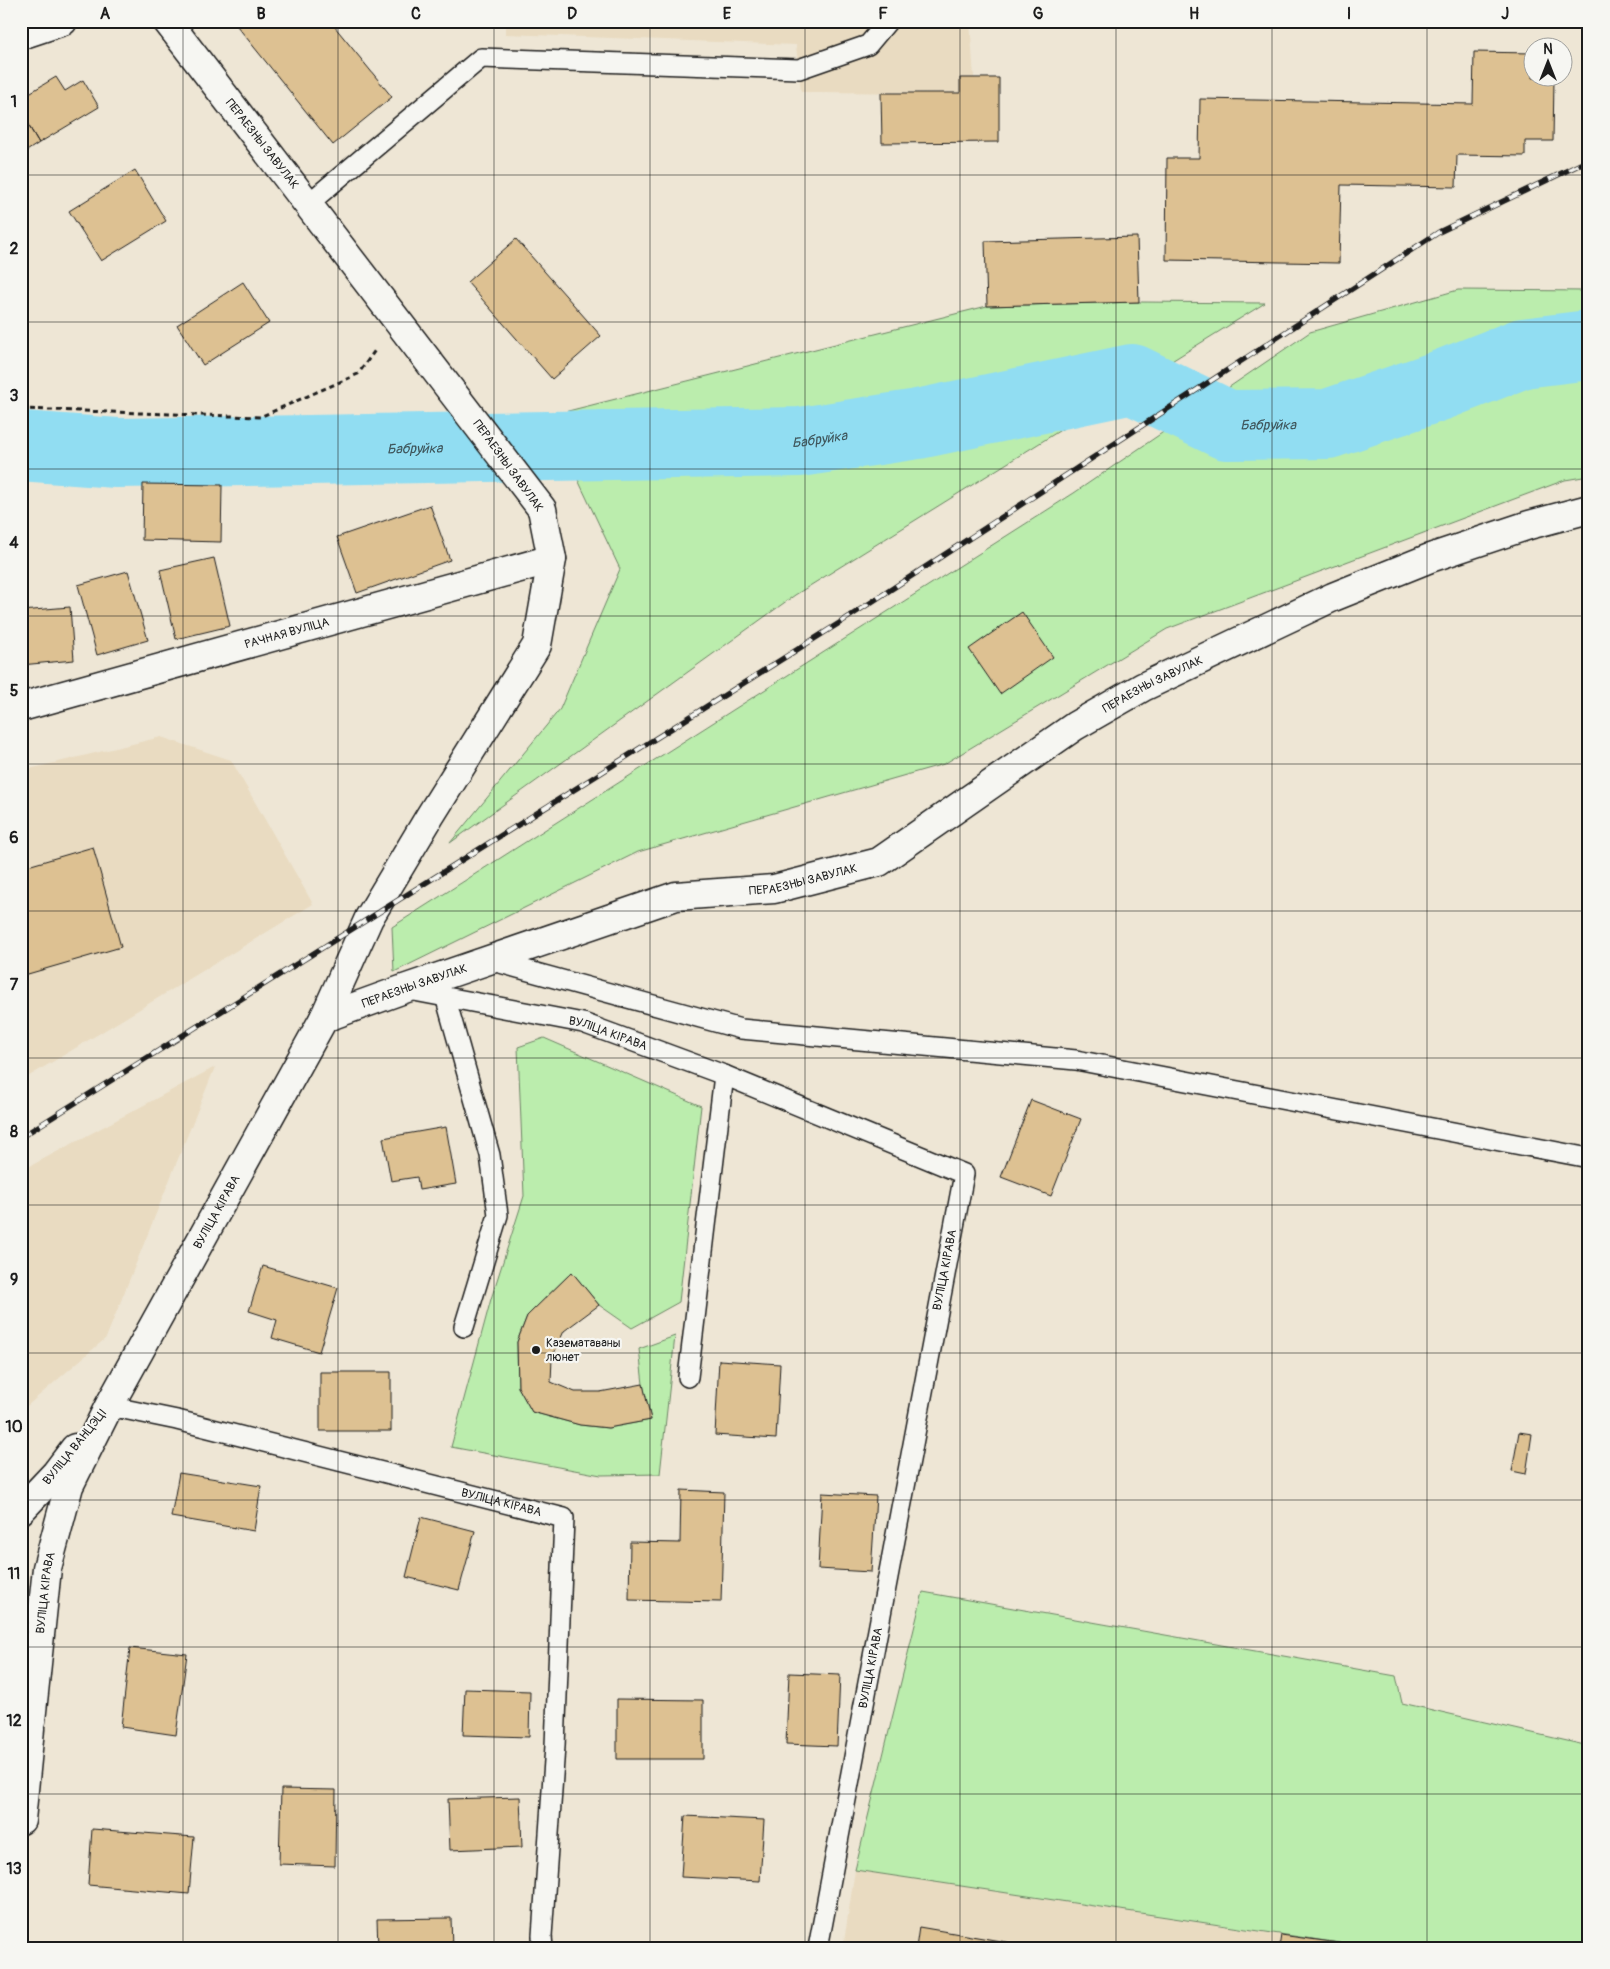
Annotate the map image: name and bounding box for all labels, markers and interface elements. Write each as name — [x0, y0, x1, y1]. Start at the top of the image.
text: A — [100, 4, 111, 24]
text: B — [256, 4, 266, 24]
text: C — [411, 4, 421, 24]
text: D — [567, 4, 577, 24]
text: E — [723, 4, 732, 24]
text: F — [878, 4, 888, 24]
text: G — [1033, 4, 1044, 24]
text: H — [1189, 4, 1199, 24]
text: I — [1347, 4, 1351, 24]
text: J — [1501, 4, 1509, 24]
north arrow — [1522, 38, 1572, 88]
text: N — [1543, 41, 1553, 58]
text: 1 — [11, 92, 17, 112]
street label: ПЕРАЕЗНЫ ЗАВУЛАК — [222, 96, 302, 192]
text: 2 — [10, 239, 19, 259]
text: 3 — [10, 386, 19, 406]
water label: Бабруйка — [1240, 416, 1297, 433]
street label: ПЕРАЕЗНЫ ЗАВУЛАК — [470, 417, 547, 515]
water label: Бабруйка — [792, 426, 850, 451]
water label: Бабруйка — [387, 439, 444, 457]
text: 4 — [9, 533, 19, 553]
street label: РАЧНАЯ ВУЛІЦА — [243, 614, 331, 652]
street label: ПЕРАЕЗНЫ ЗАВУЛАК — [1100, 652, 1205, 716]
text: 5 — [10, 681, 19, 701]
text: 6 — [9, 828, 19, 848]
street label: ПЕРАЕЗНЫ ЗАВУЛАК — [749, 860, 859, 898]
street label: ПЕРАЕЗНЫ ЗАВУЛАК — [360, 960, 469, 1011]
text: 7 — [10, 975, 19, 995]
street label: ВУЛІЦА КІРАВА — [568, 1013, 650, 1054]
text: 8 — [10, 1122, 18, 1142]
street label: ВУЛІЦА КІРАВА — [190, 1172, 243, 1252]
street label: ВУЛІЦА КІРАВА — [930, 1228, 960, 1312]
text: 9 — [10, 1270, 18, 1290]
place label: Казематаваны люнет — [546, 1336, 621, 1365]
marker: Казематаваны люнет — [530, 1344, 542, 1356]
street label: ВУЛІЦА ВАНЦЭЦІ — [40, 1406, 110, 1488]
text: 10 — [5, 1417, 23, 1437]
street label: ВУЛІЦА КІРАВА — [460, 1485, 543, 1520]
street label: ВУЛІЦА КІРАВА — [33, 1550, 59, 1634]
text: 11 — [8, 1564, 20, 1584]
street label: ВУЛІЦА КІРАВА — [856, 1626, 886, 1710]
text: 12 — [6, 1711, 22, 1731]
text: 13 — [6, 1859, 22, 1879]

